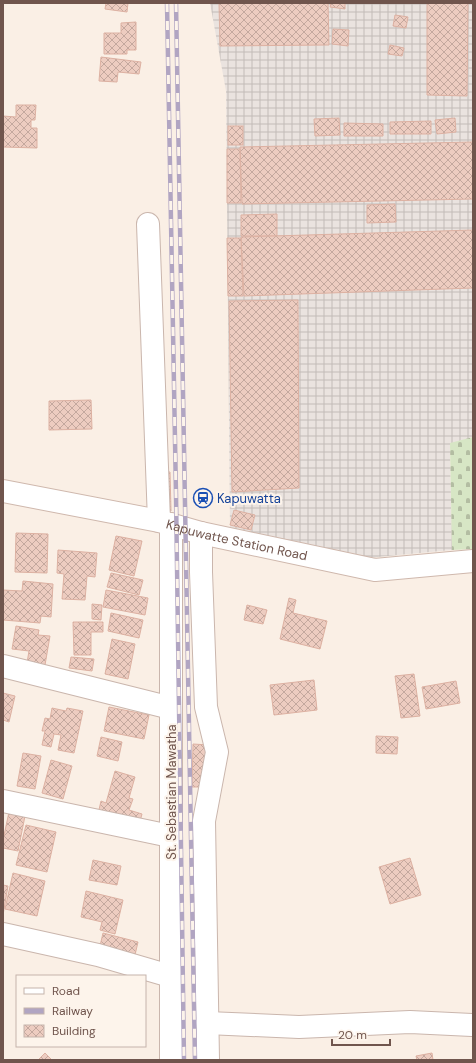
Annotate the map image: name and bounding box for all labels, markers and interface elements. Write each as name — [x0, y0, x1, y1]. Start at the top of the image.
station icon: Kapuwatta — [192, 487, 214, 509]
place label: Kapuwatta — [217, 490, 281, 507]
street label: Kapuwatte Station Road — [164, 515, 309, 564]
street label: St. Sebastian Mawatha — [163, 724, 180, 860]
legend — [16, 975, 146, 1047]
text: Road — [52, 983, 80, 999]
text: Railway — [52, 1003, 93, 1019]
scale bar — [332, 1021, 390, 1047]
text: Building — [52, 1023, 96, 1039]
text: 20 m — [338, 1027, 367, 1043]

